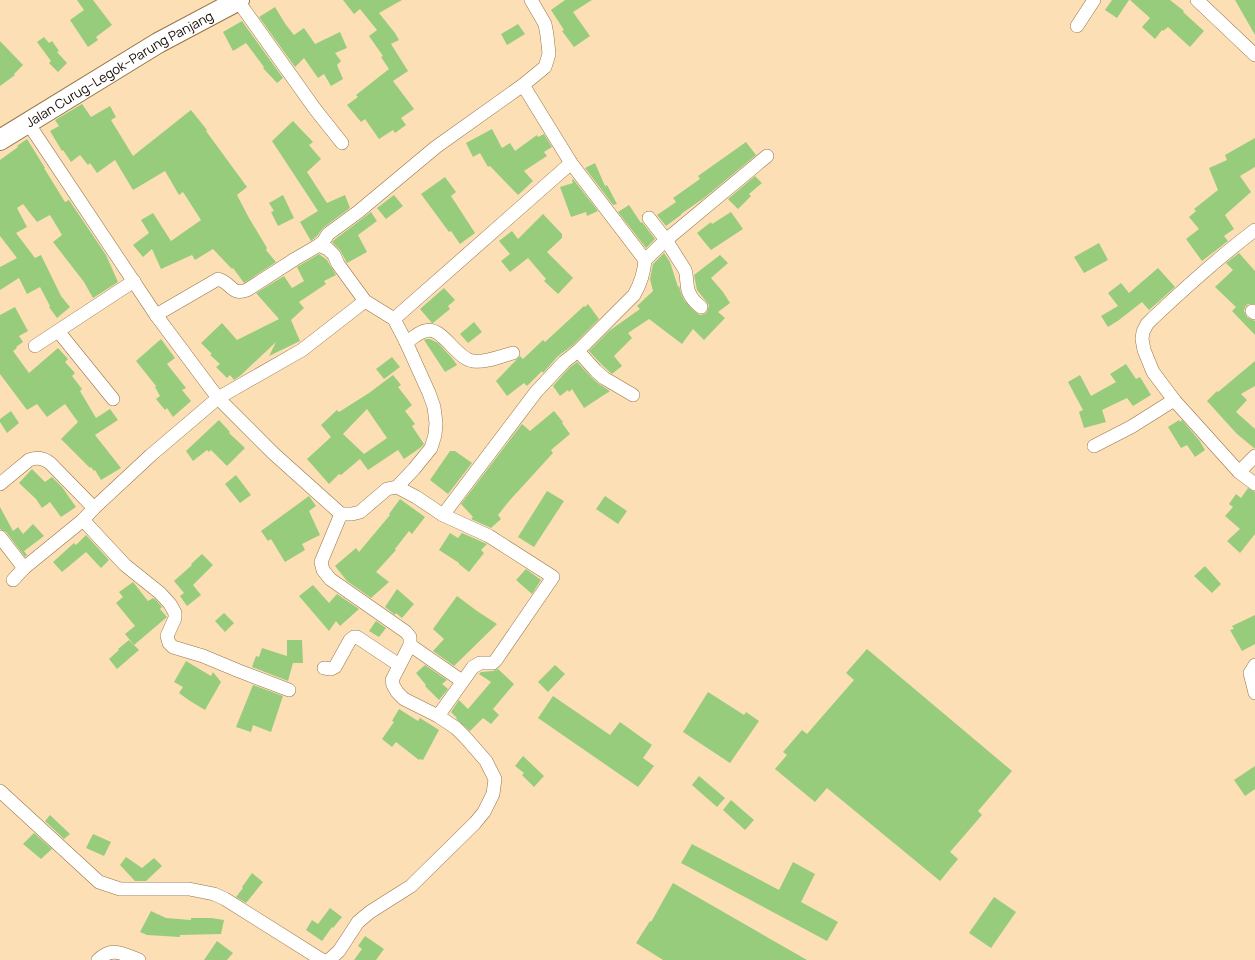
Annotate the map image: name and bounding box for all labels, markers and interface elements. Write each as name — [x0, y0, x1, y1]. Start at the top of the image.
street label: Jalan Curug–Legok–Parung Panjang — [22, 6, 216, 131]

